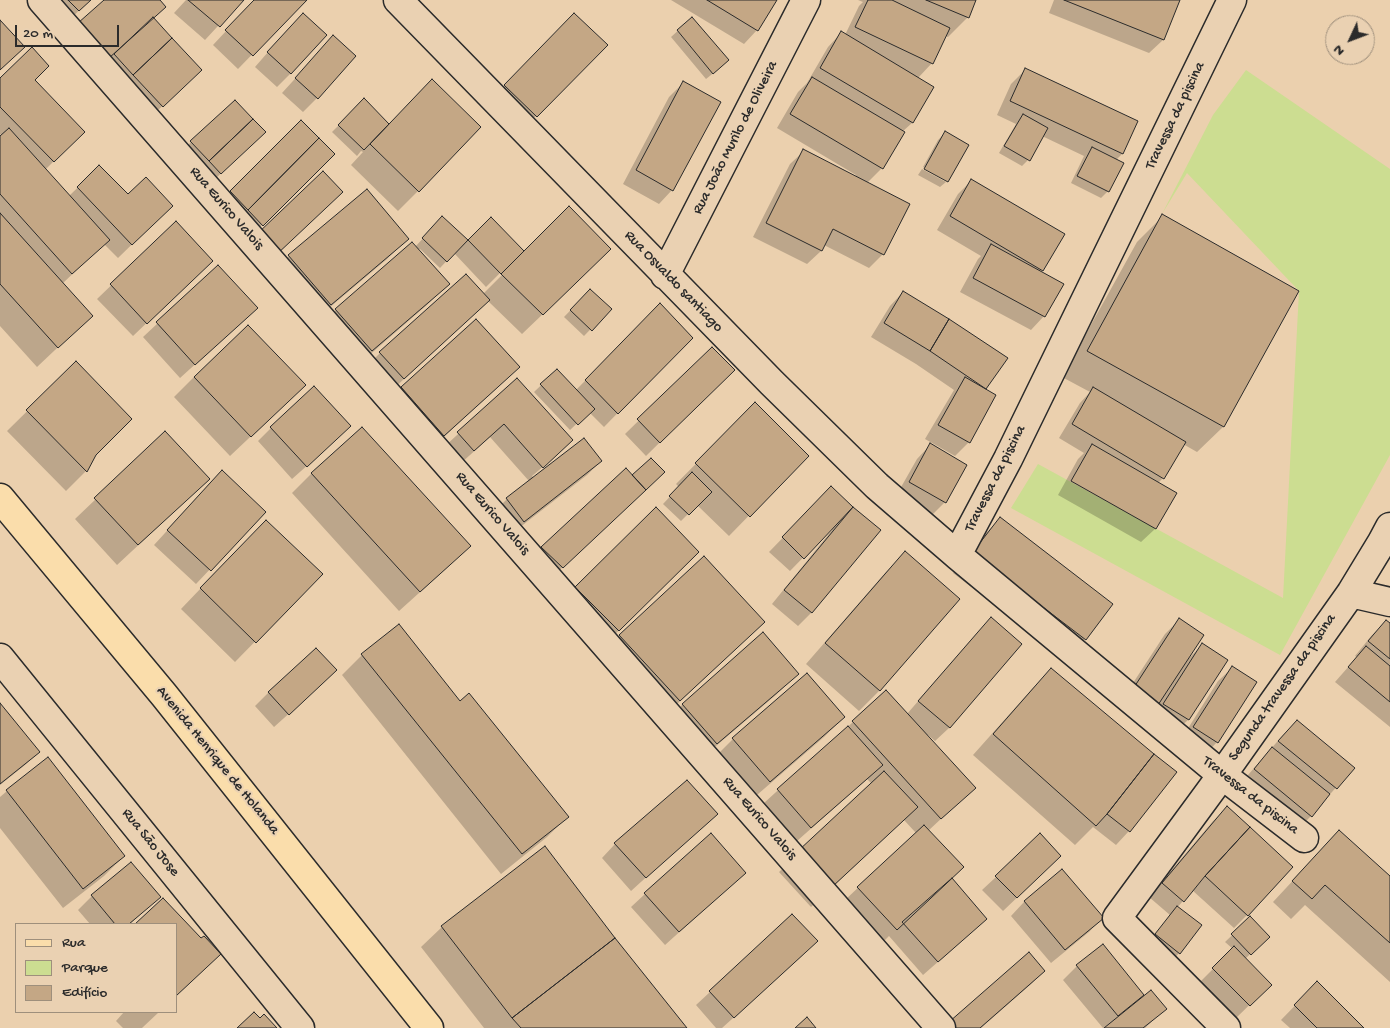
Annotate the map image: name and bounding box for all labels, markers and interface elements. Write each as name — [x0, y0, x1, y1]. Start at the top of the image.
scale bar — [18, 15, 121, 47]
north arrow — [1325, 15, 1375, 65]
text: 20 m — [23, 25, 53, 43]
text: N — [1330, 41, 1349, 59]
street label: Rua João Murilo de Oliveira — [689, 58, 783, 218]
street label: Travessa da piscina — [1142, 59, 1210, 173]
street label: Rua Eurico Valois — [185, 164, 267, 254]
street label: Rua Osvaldo santiago — [620, 227, 726, 337]
street label: Travessa da piscina — [961, 423, 1031, 535]
street label: Rua Eurico Valois — [451, 469, 533, 559]
street label: Segunda travessa da piscina — [1225, 611, 1341, 765]
street label: Avenida Henrique de Holanda — [152, 683, 282, 839]
street label: Travessa da piscina — [1198, 753, 1302, 839]
street label: Rua Eurico Valois — [718, 774, 800, 864]
street label: Rua São Jose — [117, 805, 183, 881]
legend — [15, 923, 178, 1013]
text: Rua — [62, 934, 85, 952]
text: Parque — [62, 959, 108, 977]
text: Edifício — [62, 984, 107, 1002]

